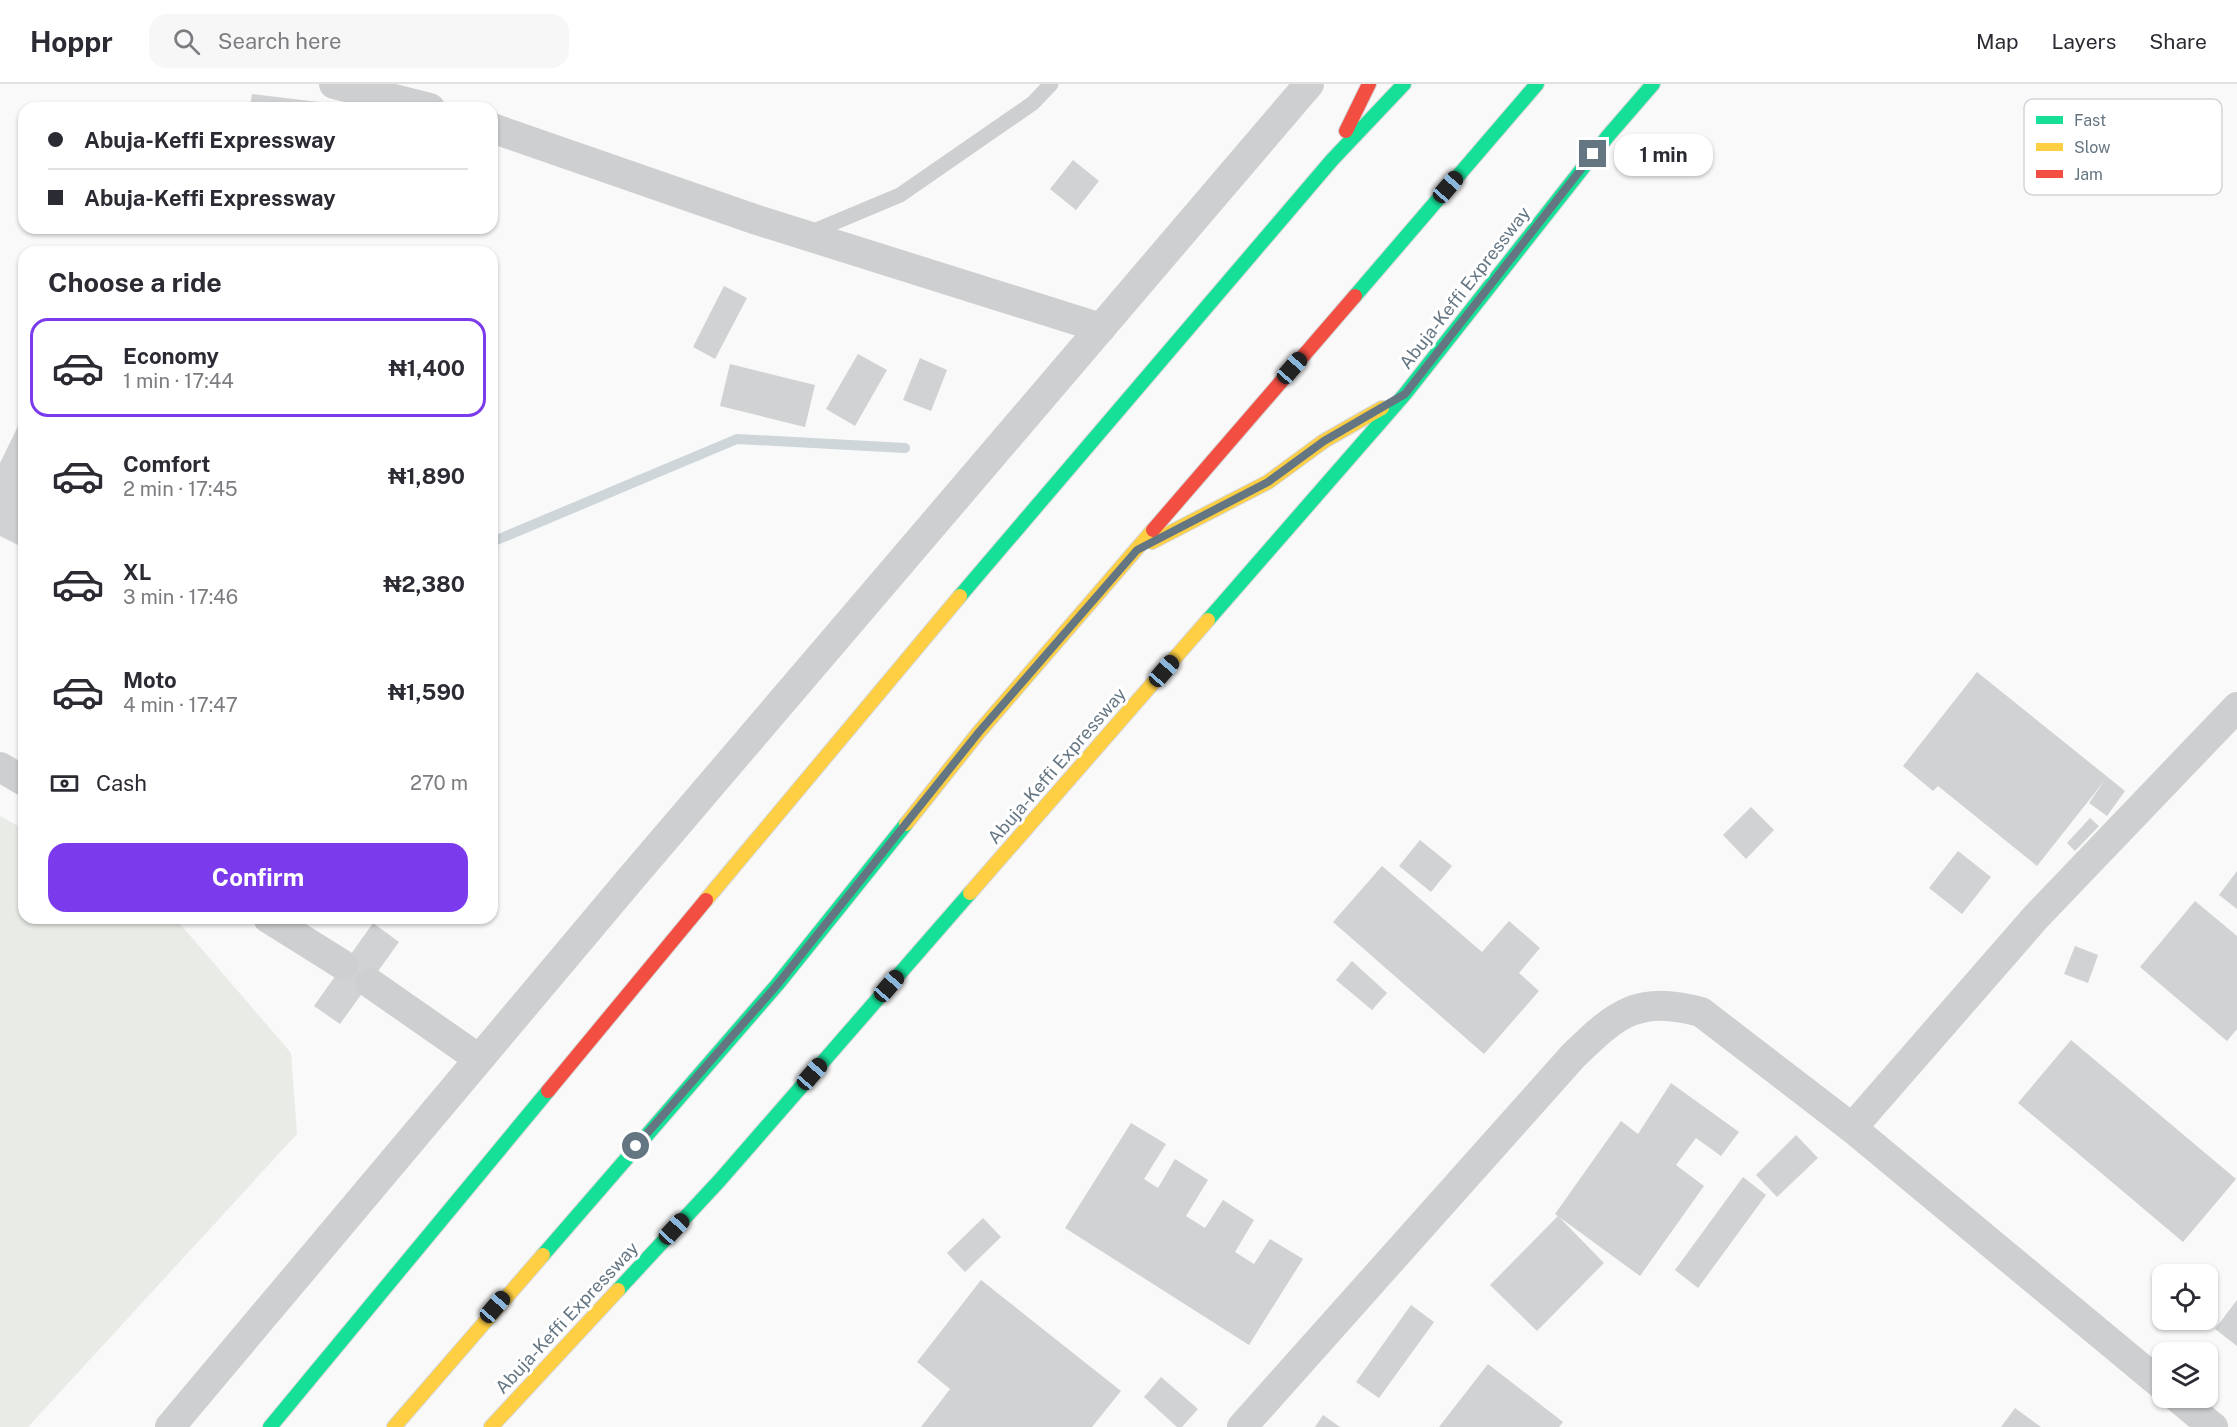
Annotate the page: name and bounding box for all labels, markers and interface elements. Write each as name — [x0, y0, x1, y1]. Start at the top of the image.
search box — [149, 14, 569, 68]
text: Hoppr — [30, 25, 113, 58]
icon: search — [170, 25, 203, 58]
text: Search here — [218, 28, 341, 54]
text: Map — [1976, 29, 2019, 54]
text: Layers — [2052, 29, 2116, 54]
text: Share — [2149, 29, 2207, 54]
legend — [2024, 99, 2222, 195]
text: Fast — [2074, 111, 2106, 130]
text: Abuja-Keffi Expressway — [84, 127, 336, 153]
callout: 1 min — [1614, 133, 1713, 175]
text: Slow — [2074, 138, 2111, 157]
route end — [1579, 140, 1606, 167]
text: 1 min — [1639, 143, 1688, 167]
text: Jam — [2074, 165, 2103, 184]
car — [1429, 168, 1467, 206]
text: Abuja-Keffi Expressway — [84, 185, 336, 211]
street label: Abuja-Keffi Expressway — [1395, 202, 1535, 373]
text: Choose a ride — [48, 266, 222, 298]
icon: car — [51, 341, 105, 395]
text: Economy — [123, 343, 219, 369]
car — [1273, 349, 1311, 387]
text: ₦1,400 — [389, 355, 465, 381]
text: 1 min · 17:44 — [123, 369, 234, 393]
icon: car — [51, 449, 105, 503]
text: Comfort — [123, 451, 210, 477]
text: ₦1,890 — [388, 463, 465, 489]
text: 2 min · 17:45 — [123, 477, 238, 501]
icon: car — [51, 557, 105, 611]
text: XL — [123, 559, 151, 585]
text: ₦2,380 — [383, 571, 465, 597]
text: 3 min · 17:46 — [123, 585, 238, 609]
car — [1145, 652, 1183, 690]
icon: car — [51, 665, 105, 719]
text: Moto — [123, 667, 177, 693]
text: ₦1,590 — [388, 679, 465, 705]
street label: Abuja-Keffi Expressway — [983, 683, 1130, 848]
text: 4 min · 17:47 — [123, 693, 238, 717]
icon: cash — [48, 767, 81, 800]
text: Cash — [96, 770, 147, 796]
text: 270 m — [410, 771, 468, 795]
button: Confirm — [48, 843, 468, 912]
car — [870, 967, 908, 1005]
car — [793, 1055, 831, 1093]
route start — [622, 1132, 649, 1159]
car — [655, 1210, 693, 1248]
street label: Abuja-Keffi Expressway — [491, 1237, 643, 1398]
map controls — [2152, 1264, 2218, 1408]
button: locate — [2152, 1264, 2218, 1330]
car — [476, 1288, 514, 1326]
button: layers — [2152, 1342, 2218, 1408]

